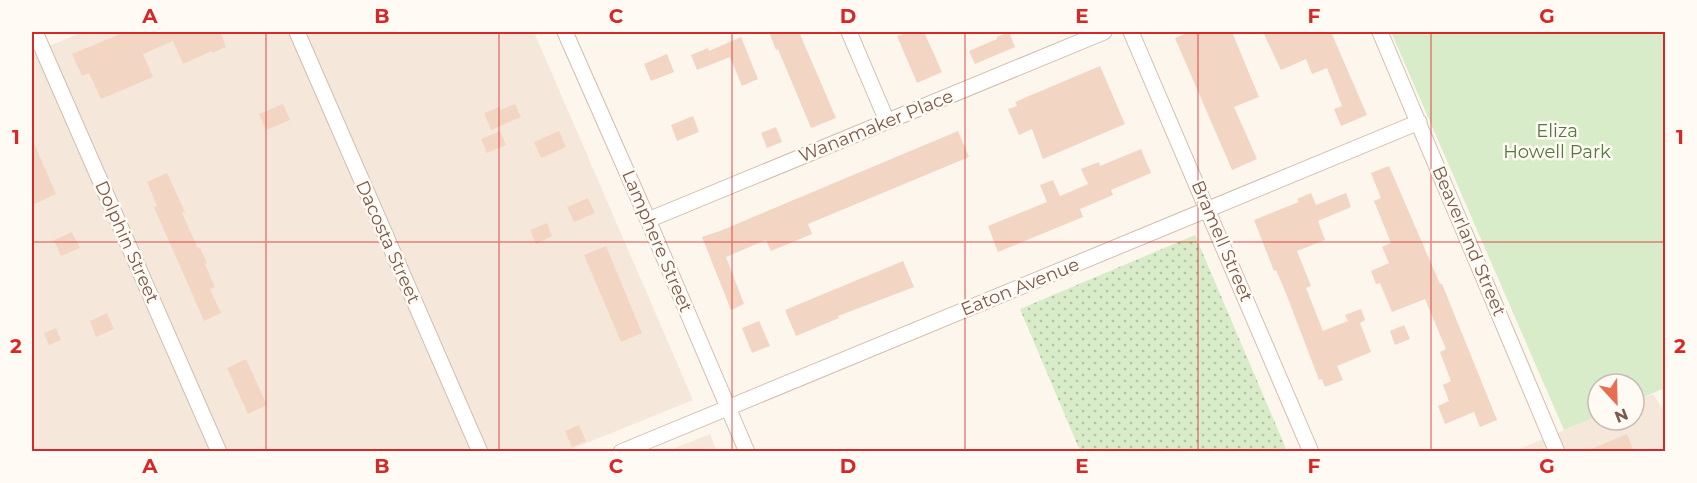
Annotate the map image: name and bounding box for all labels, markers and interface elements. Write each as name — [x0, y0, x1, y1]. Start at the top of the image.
text: A — [141, 4, 158, 28]
text: B — [374, 4, 390, 28]
text: C — [609, 4, 624, 28]
text: D — [840, 4, 856, 28]
text: E — [1075, 4, 1089, 28]
text: F — [1308, 4, 1321, 28]
text: G — [1539, 4, 1555, 28]
street label: Wanamaker Place — [796, 85, 957, 167]
park label: Eliza Howell Park — [1503, 120, 1611, 163]
text: 1 — [12, 125, 20, 149]
text: 1 — [1676, 125, 1684, 149]
street label: Beaverland Street — [1427, 163, 1511, 319]
street label: Lamphere Street — [617, 166, 697, 316]
street label: Dolphin Street — [90, 177, 164, 307]
street label: Dacosta Street — [351, 177, 425, 307]
street label: Bramell Street — [1187, 177, 1257, 305]
street label: Eaton Avenue — [958, 253, 1082, 321]
text: 2 — [10, 334, 22, 358]
text: 2 — [1674, 334, 1686, 358]
north arrow — [1586, 372, 1646, 432]
text: N — [1612, 404, 1631, 427]
text: A — [141, 454, 158, 478]
text: B — [374, 454, 390, 478]
text: C — [609, 454, 624, 478]
text: D — [840, 454, 856, 478]
text: E — [1075, 454, 1089, 478]
text: F — [1308, 454, 1321, 478]
text: G — [1539, 454, 1555, 478]

